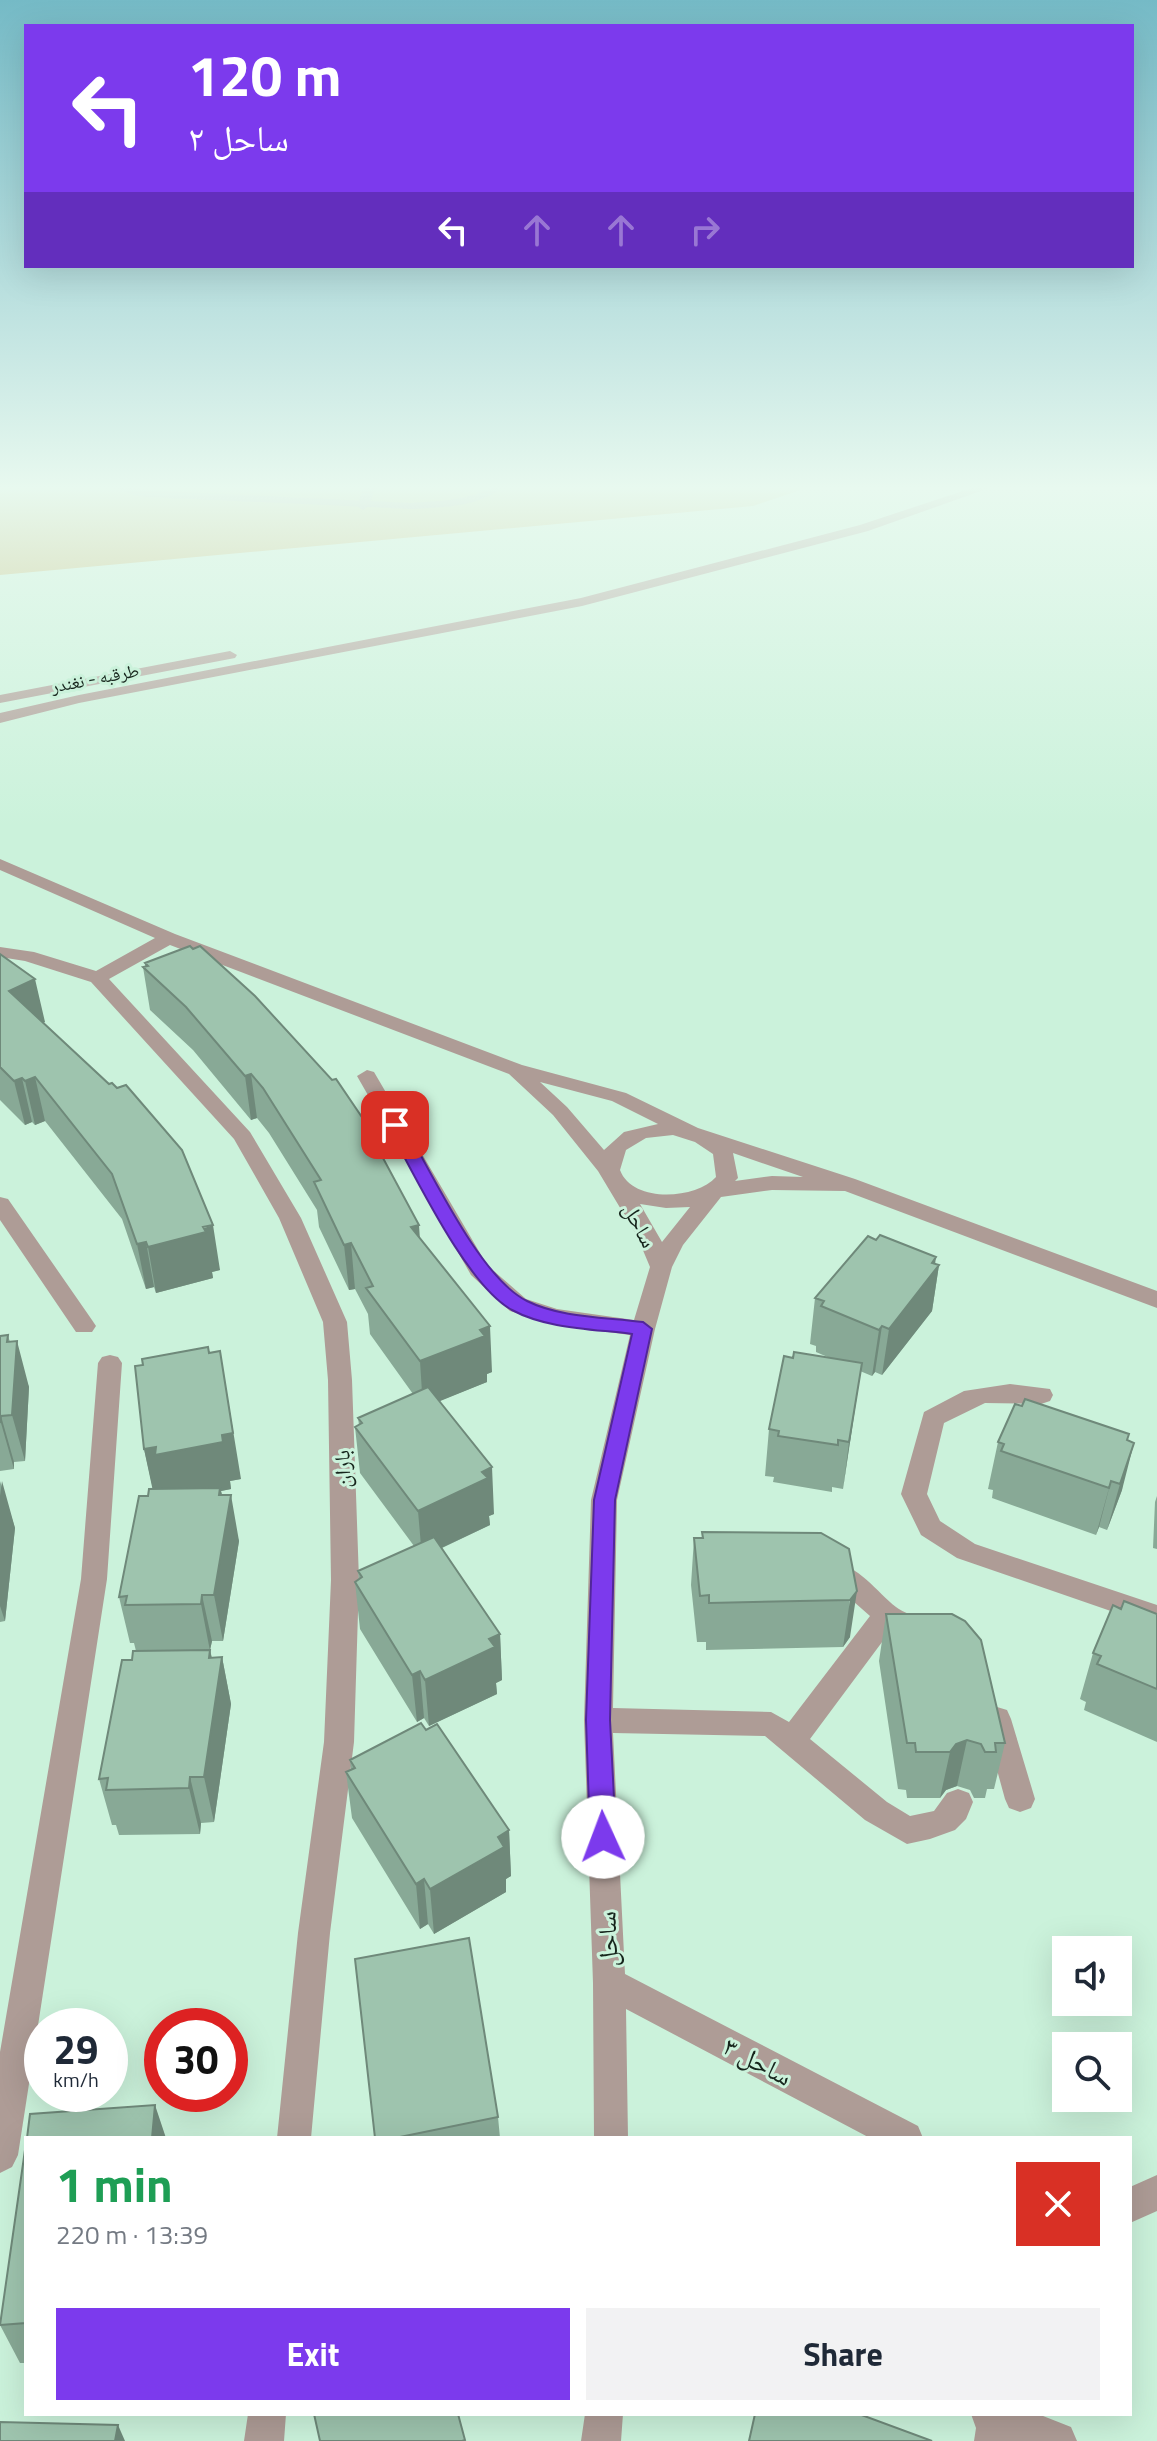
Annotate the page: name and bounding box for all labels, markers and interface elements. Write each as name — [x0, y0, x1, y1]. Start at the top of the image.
text: 120 m — [188, 33, 341, 118]
icon: left — [56, 56, 160, 160]
text: ساحل ۲ — [188, 110, 289, 165]
icon: left — [431, 208, 475, 252]
icon: ahead — [515, 208, 559, 252]
icon: ahead — [599, 208, 643, 252]
icon: right — [683, 208, 727, 252]
street label: طرقبه - نغندر — [48, 656, 141, 700]
pin — [361, 1091, 429, 1159]
icon: arrive — [373, 1103, 417, 1147]
street label: ساحل — [614, 1196, 666, 1254]
street label: باران — [324, 1449, 360, 1489]
position arrow — [561, 1795, 645, 1879]
street label: ساحل — [587, 1911, 627, 1967]
map controls — [1052, 1936, 1132, 2112]
button: sound — [1052, 1936, 1132, 2016]
speed limit sign: 30 — [144, 2008, 248, 2112]
text: 29 — [54, 2019, 98, 2080]
street label: ساحل ۳ — [717, 2027, 799, 2095]
button: search — [1052, 2032, 1132, 2112]
text: km/h — [53, 2064, 99, 2095]
text: 1 min — [56, 2148, 173, 2221]
button: close — [1016, 2162, 1100, 2246]
text: 220 m · 13:39 — [56, 2215, 208, 2254]
button: Exit — [56, 2308, 570, 2400]
button: Share — [586, 2308, 1100, 2400]

